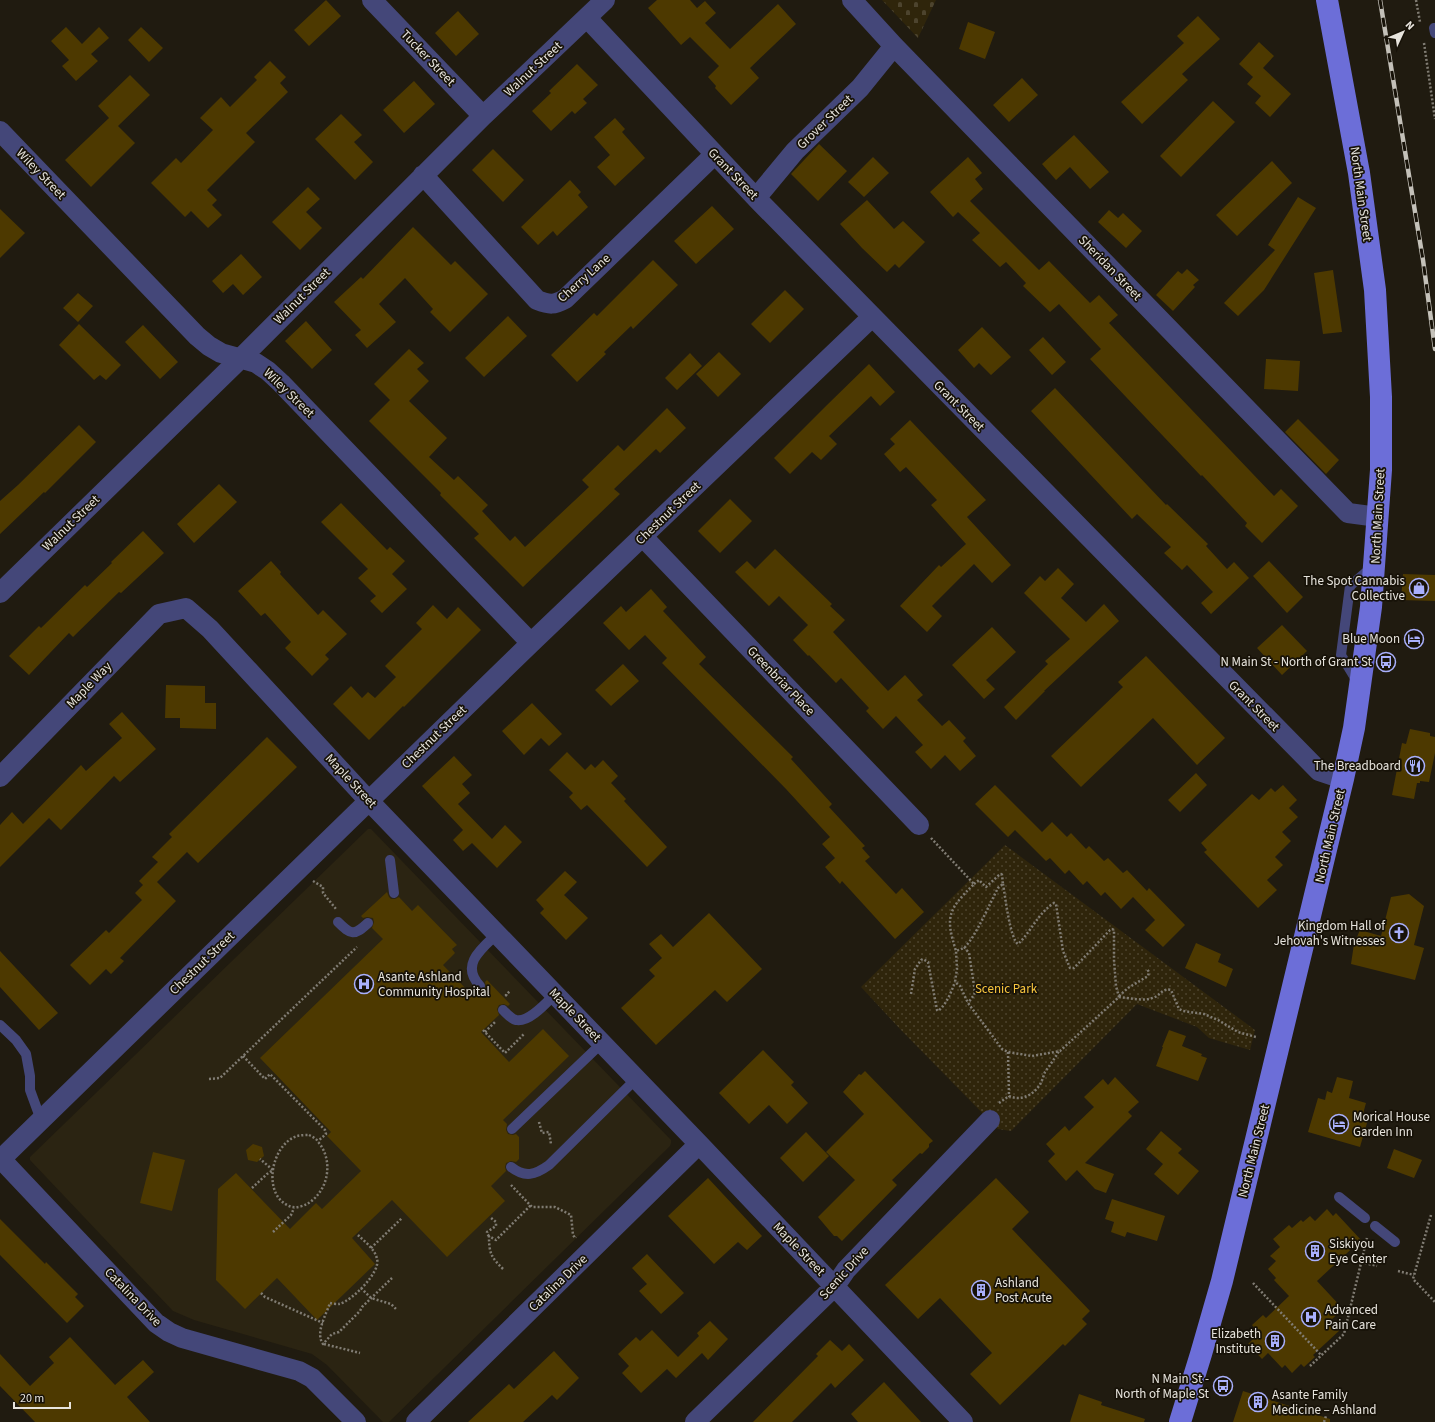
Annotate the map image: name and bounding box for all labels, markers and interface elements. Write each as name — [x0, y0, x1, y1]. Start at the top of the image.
north arrow — [1383, 12, 1423, 52]
text: N — [1402, 18, 1418, 33]
street label: Tucker Street — [397, 26, 460, 90]
street label: Walnut Street — [500, 37, 566, 101]
street label: Grover Street — [793, 90, 857, 153]
street label: Grant Street — [704, 144, 763, 204]
street label: Wiley Street — [12, 145, 70, 204]
street label: North Main Street — [1345, 145, 1377, 243]
street label: Sheridan Street — [1074, 231, 1146, 305]
street label: Cherry Lane — [554, 249, 614, 307]
street label: Walnut Street — [270, 263, 335, 328]
street label: Wiley Street — [260, 364, 319, 422]
street label: Grant Street — [929, 376, 989, 436]
street label: North Main Street — [1367, 467, 1390, 564]
street label: Chestnut Street — [631, 477, 705, 549]
street label: Walnut Street — [38, 491, 104, 555]
place label: The Spot Cannabis Collective — [1303, 572, 1406, 605]
shop icon: The Spot Cannabis Collective — [1408, 577, 1430, 599]
hotel icon: Blue Moon — [1403, 628, 1425, 650]
place label: Blue Moon — [1342, 630, 1400, 648]
street label: Greenbriar Place — [743, 642, 819, 720]
bus stop icon: N Main St - North of Grant St — [1375, 651, 1397, 673]
place label: N Main St - North of Grant St — [1220, 653, 1373, 671]
street label: Maple Way — [62, 658, 116, 712]
street label: Grant Street — [1224, 676, 1284, 736]
street label: Chestnut Street — [397, 701, 471, 773]
street label: Maple Street — [321, 750, 381, 812]
restaurant icon: The Breadboard — [1404, 755, 1426, 777]
place label: The Breadboard — [1314, 757, 1401, 775]
street label: North Main Street — [1310, 787, 1350, 885]
place label: Kingdom Hall of Jehovah's Witnesses — [1274, 917, 1386, 950]
church icon: Kingdom Hall of Jehovah's Witnesses — [1388, 922, 1410, 944]
street label: Chestnut Street — [165, 927, 239, 999]
place label: Asante Ashland Community Hospital — [378, 968, 490, 1001]
hospital icon: Asante Ashland Community Hospital — [353, 973, 375, 995]
park label: Scenic Park — [975, 980, 1038, 998]
street label: Maple Street — [545, 984, 606, 1046]
street label: North Main Street — [1234, 1102, 1274, 1200]
place label: Morical House Garden Inn — [1353, 1108, 1430, 1141]
hotel icon: Morical House Garden Inn — [1328, 1113, 1350, 1135]
street label: Maple Street — [769, 1218, 830, 1280]
place label: Siskiyou Eye Center — [1329, 1235, 1387, 1268]
building icon: Siskiyou Eye Center — [1304, 1240, 1326, 1262]
street label: Scenic Drive — [815, 1242, 873, 1304]
street label: Catalina Drive — [525, 1250, 591, 1316]
street label: Catalina Drive — [100, 1264, 166, 1330]
place label: Ashland Post Acute — [995, 1274, 1052, 1307]
building icon: Ashland Post Acute — [970, 1279, 992, 1301]
place label: Advanced Pain Care — [1325, 1301, 1378, 1334]
hospital icon: Advanced Pain Care — [1300, 1306, 1322, 1328]
place label: Elizabeth Institute — [1211, 1325, 1261, 1358]
building icon: Elizabeth Institute — [1264, 1330, 1286, 1352]
place label: N Main St - North of Maple St — [1115, 1370, 1210, 1403]
bus stop icon: N Main St - North of Maple St — [1212, 1375, 1234, 1397]
scale bar — [14, 1384, 70, 1410]
place label: Asante Family Medicine – Ashland — [1272, 1386, 1377, 1419]
text: 20 m — [20, 1390, 44, 1407]
building icon: Asante Family Medicine – Ashland — [1247, 1391, 1269, 1413]

